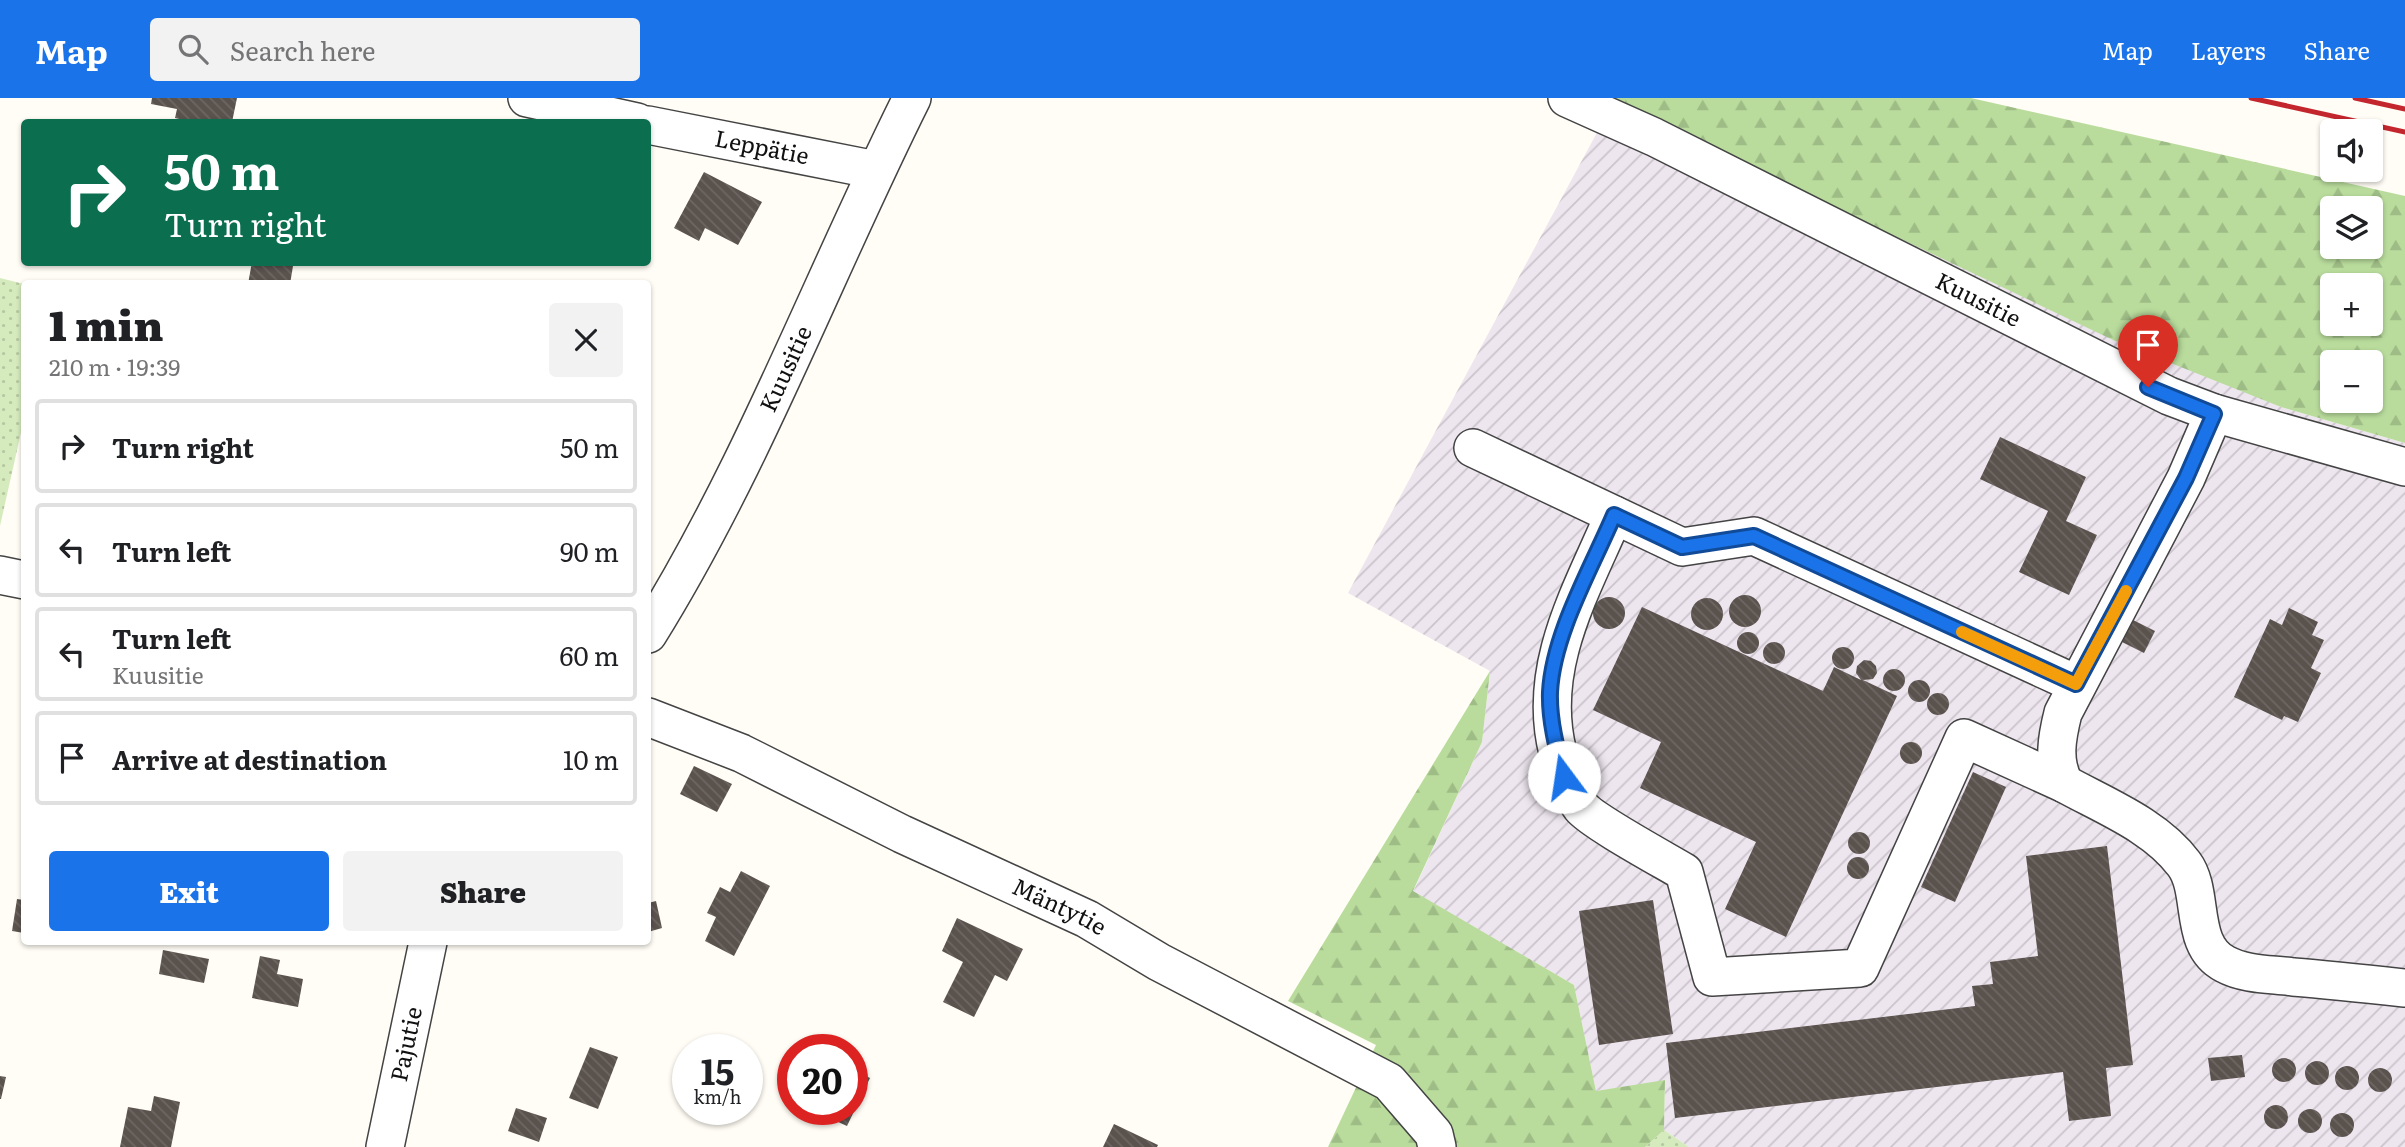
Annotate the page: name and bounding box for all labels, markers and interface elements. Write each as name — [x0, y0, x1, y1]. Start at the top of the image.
search box — [150, 18, 640, 81]
text: Map — [35, 25, 108, 74]
icon: search — [174, 30, 212, 68]
text: Search here — [230, 30, 376, 69]
text: Map — [2102, 32, 2153, 67]
text: Layers — [2191, 32, 2265, 67]
text: Share — [2303, 32, 2370, 67]
map controls — [2320, 119, 2383, 413]
button: sound — [2320, 119, 2383, 182]
street label: Leppätie — [712, 120, 812, 171]
text: 50 m — [164, 132, 280, 205]
icon: right — [49, 147, 140, 238]
button: layers — [2320, 196, 2383, 259]
text: Turn right — [164, 199, 326, 247]
street label: Kuusitie — [1930, 262, 2028, 334]
button: + — [2320, 273, 2383, 336]
text: 1 min — [49, 292, 164, 354]
button: close — [549, 303, 623, 377]
pin — [2118, 315, 2178, 387]
street label: Kuusitie — [750, 319, 819, 417]
icon: arrive — [2129, 326, 2167, 364]
text: 210 m · 19:39 — [49, 349, 180, 383]
button: − — [2320, 350, 2383, 413]
icon: right — [53, 427, 91, 465]
text: Turn right — [112, 427, 254, 466]
text: 50 m — [560, 427, 619, 466]
icon: left — [53, 531, 91, 569]
text: Turn left — [112, 531, 231, 570]
text: 90 m — [560, 531, 619, 570]
text: Turn left — [112, 618, 231, 657]
icon: left — [53, 635, 91, 673]
text: 60 m — [560, 635, 619, 674]
text: Kuusitie — [112, 657, 204, 691]
icon: arrive — [53, 739, 91, 777]
text: Arrive at destination — [112, 739, 387, 778]
text: 10 m — [563, 739, 619, 778]
position arrow — [1527, 740, 1601, 814]
button: Exit — [49, 851, 329, 931]
button: Share — [343, 851, 623, 931]
street label: Mäntytie — [1007, 868, 1114, 942]
street label: Pajutie — [380, 1003, 429, 1084]
speed limit sign: 20 — [777, 1034, 868, 1125]
text: 15 — [701, 1044, 734, 1096]
text: km/h — [694, 1083, 741, 1110]

